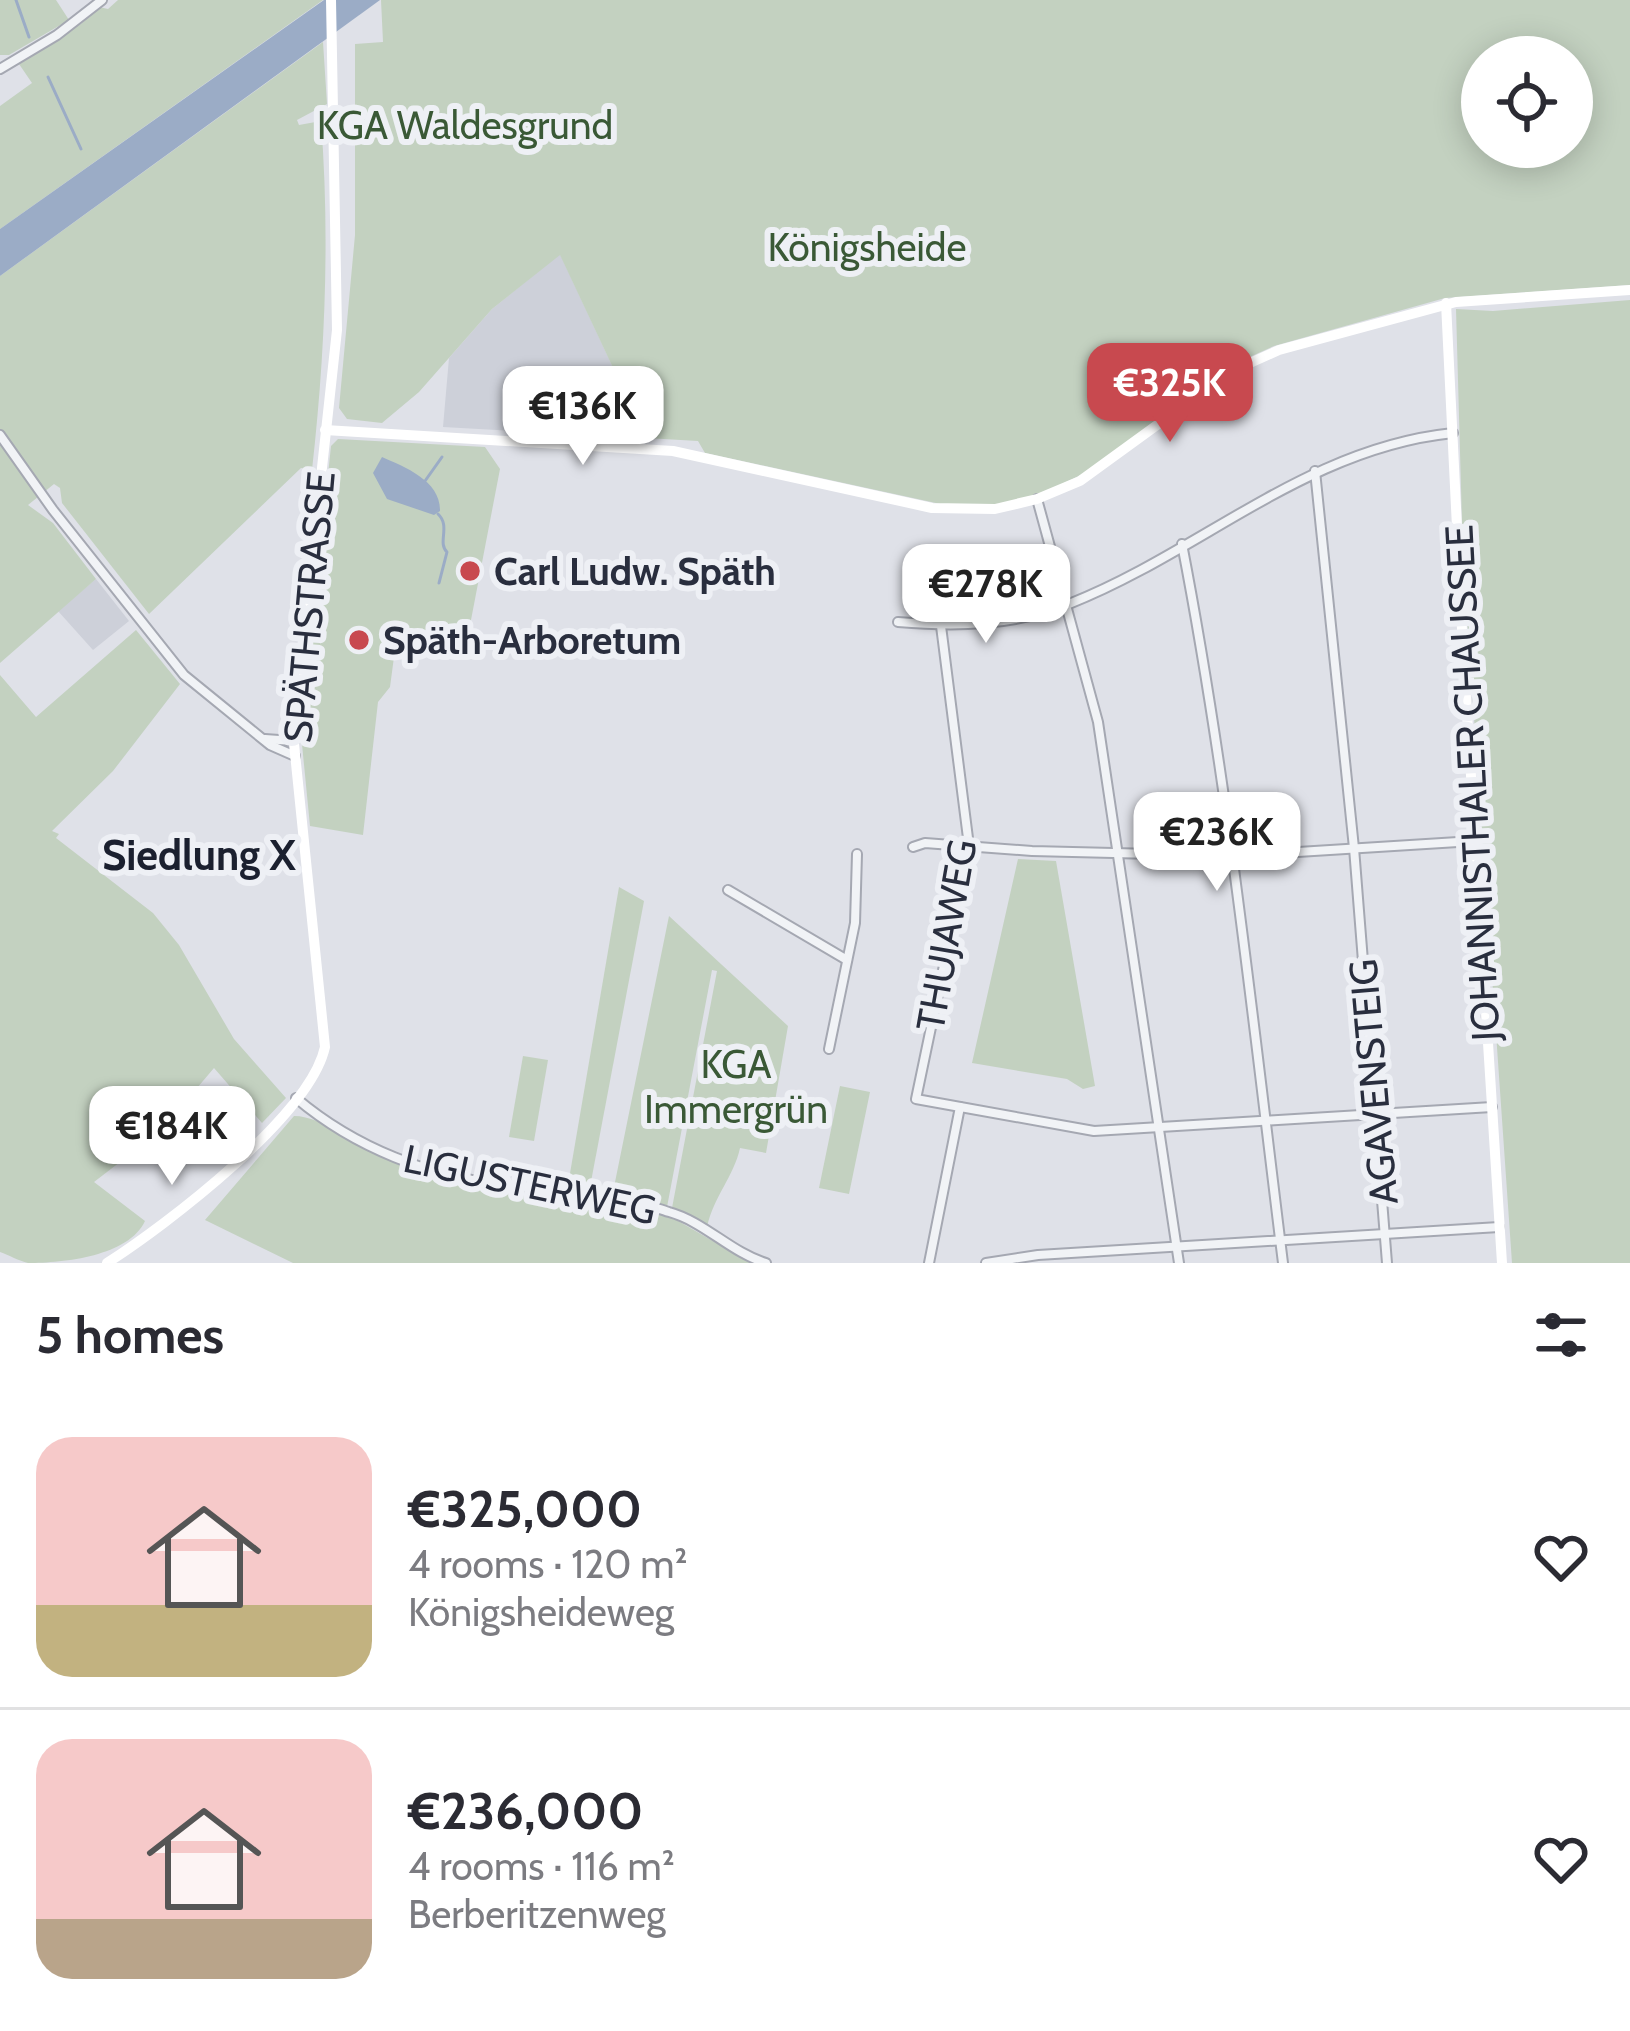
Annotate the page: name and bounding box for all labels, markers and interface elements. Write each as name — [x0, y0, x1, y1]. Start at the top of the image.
map controls — [1461, 36, 1593, 168]
button: locate — [1461, 36, 1593, 168]
park label: KGA Waldesgrund — [317, 101, 613, 149]
park label: Königsheide — [768, 223, 966, 271]
pin: €325K — [1086, 343, 1254, 445]
text: €325K — [1114, 358, 1226, 406]
pin: €136K — [499, 366, 667, 468]
text: €136K — [530, 381, 636, 429]
street label: SPÄTHSTRASSE — [273, 469, 345, 745]
street label: JOHANNISTHALER CHAUSSEE — [1435, 524, 1510, 1043]
pin: €278K — [902, 544, 1070, 646]
place label: Carl Ludw. Späth — [494, 547, 776, 595]
marker: Carl Ludw. Späth — [457, 558, 483, 584]
text: €278K — [929, 559, 1043, 607]
place label: Späth-Arboretum — [383, 616, 681, 664]
marker: Späth-Arboretum — [346, 627, 372, 653]
pin: €236K — [1133, 792, 1301, 894]
text: €236K — [1160, 807, 1274, 855]
district label: Siedlung X — [102, 829, 297, 881]
street label: THUJAWEG — [906, 836, 986, 1034]
street label: AGAVENSTEIG — [1338, 957, 1408, 1207]
park label: KGA Immergrün — [644, 1040, 828, 1133]
pin: €184K — [88, 1086, 256, 1188]
text: €184K — [116, 1101, 228, 1149]
street label: LIGUSTERWEG — [399, 1134, 661, 1234]
icon: filters — [1528, 1302, 1594, 1368]
text: 5 homes — [36, 1304, 224, 1366]
text: €325,000 — [408, 1478, 642, 1540]
icon: home — [132, 1485, 276, 1629]
icon: heart — [1528, 1524, 1594, 1590]
text: 4 rooms · 120 m² — [408, 1540, 688, 1588]
text: Königsheideweg — [408, 1588, 674, 1636]
text: €236,000 — [408, 1780, 643, 1842]
icon: home — [132, 1787, 276, 1931]
icon: heart — [1528, 1826, 1594, 1892]
text: 4 rooms · 116 m² — [408, 1842, 675, 1890]
text: Berberitzenweg — [408, 1890, 666, 1938]

